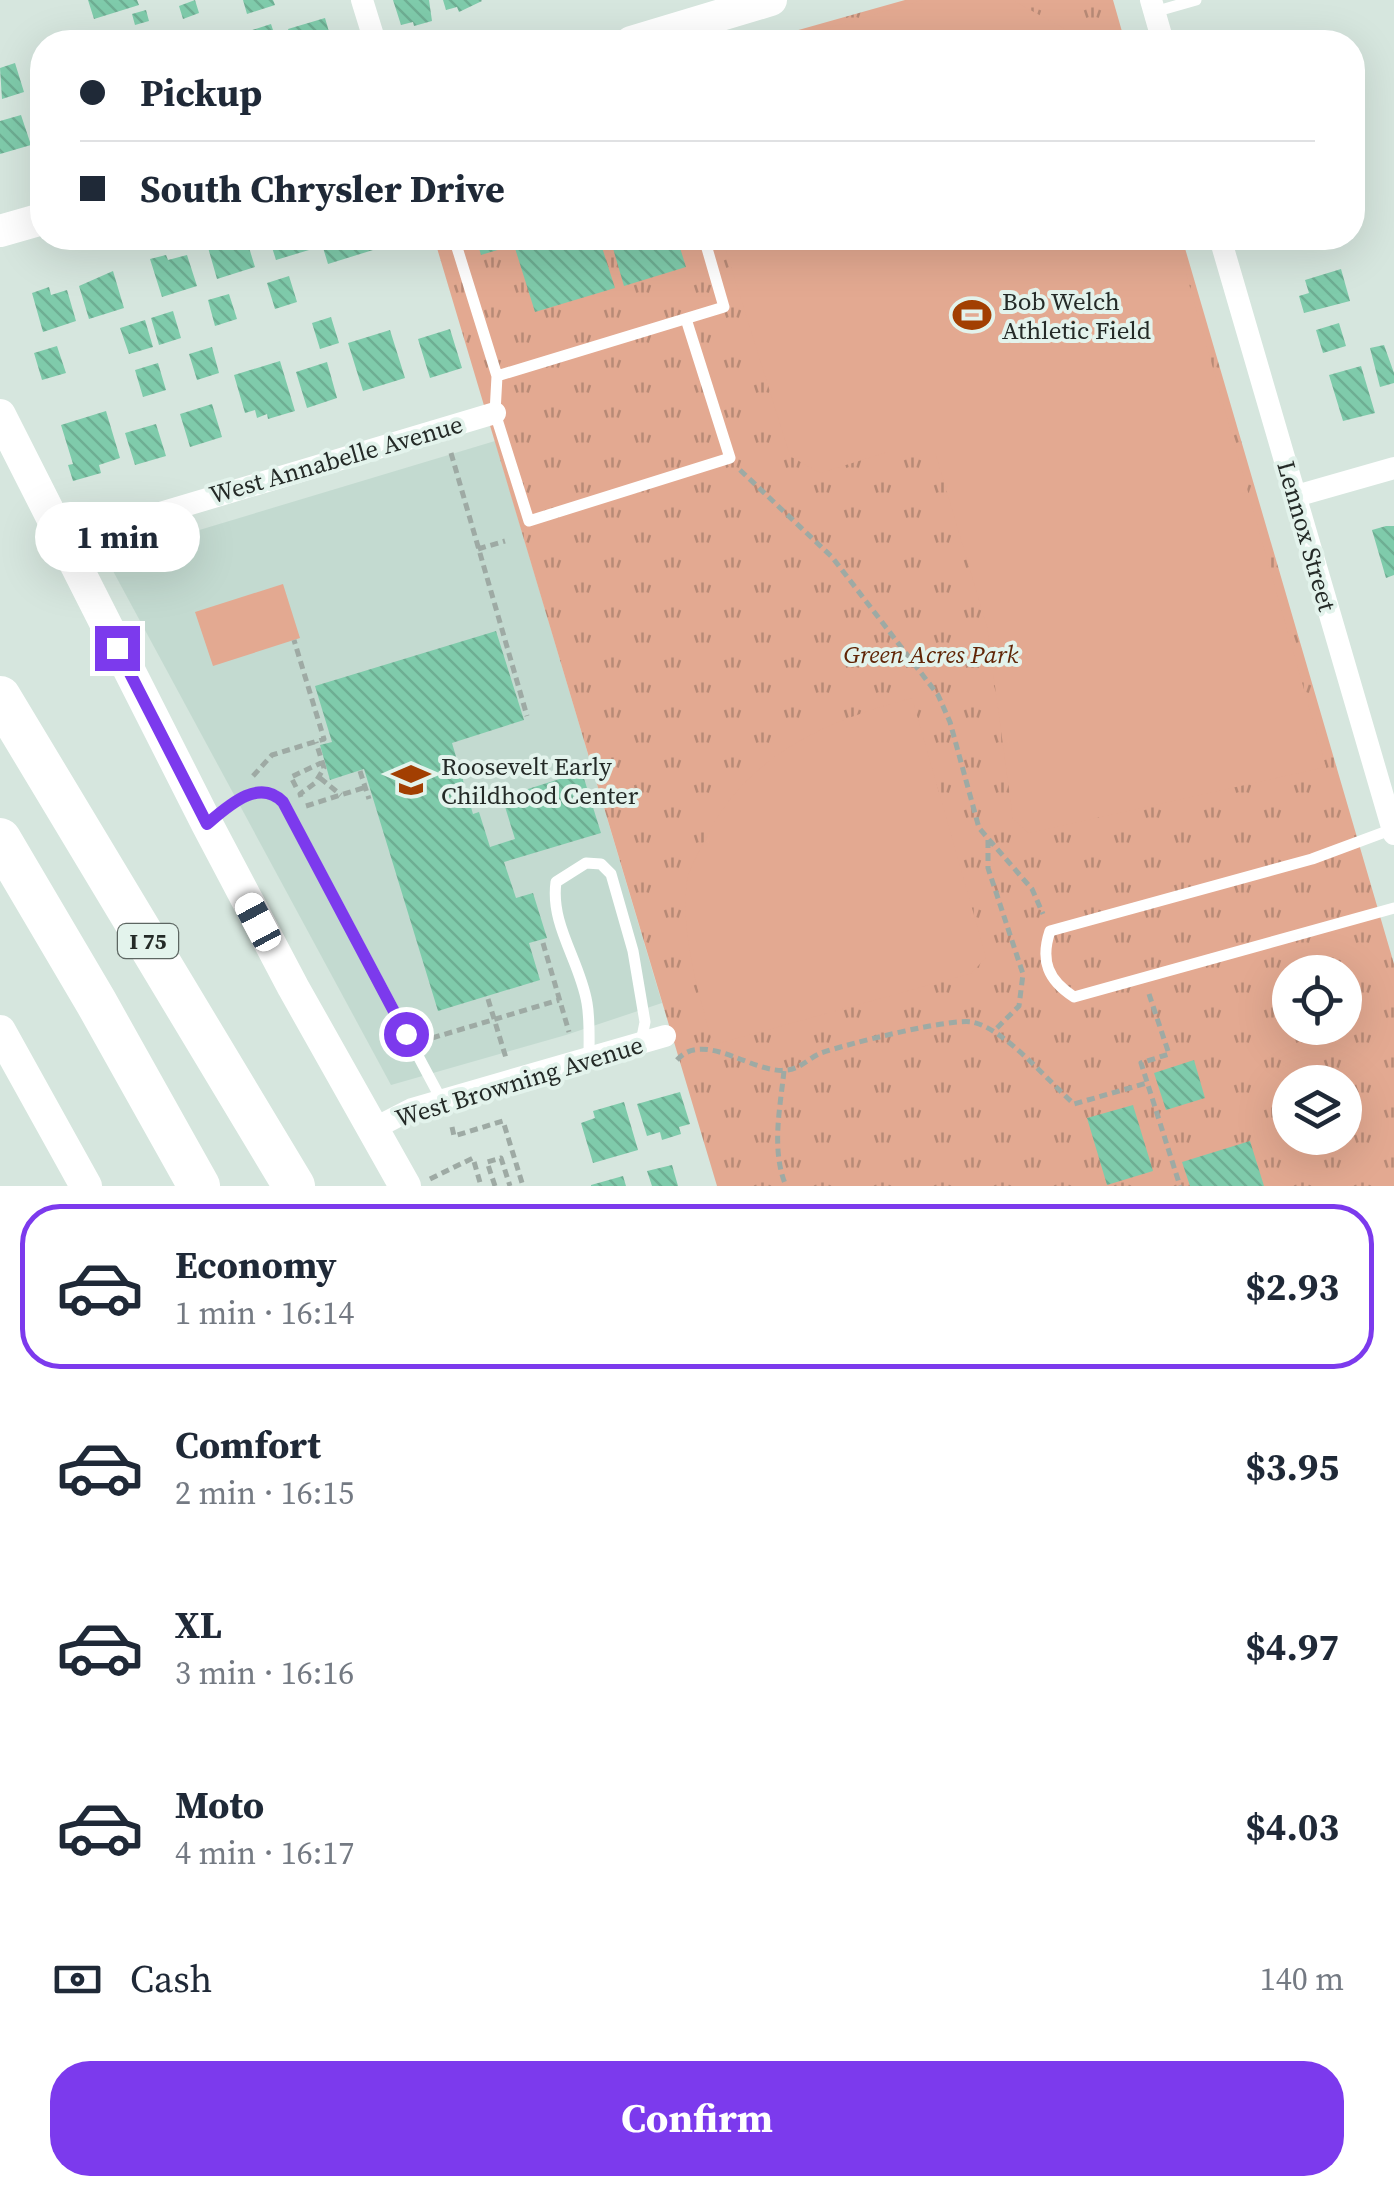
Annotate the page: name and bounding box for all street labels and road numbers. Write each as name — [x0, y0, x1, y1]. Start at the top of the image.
street label: West Annabelle Avenue — [205, 407, 467, 511]
street label: Lennox Street — [1269, 457, 1345, 616]
road number: I 75 — [118, 924, 178, 958]
street label: West Browning Avenue — [391, 1027, 647, 1135]

